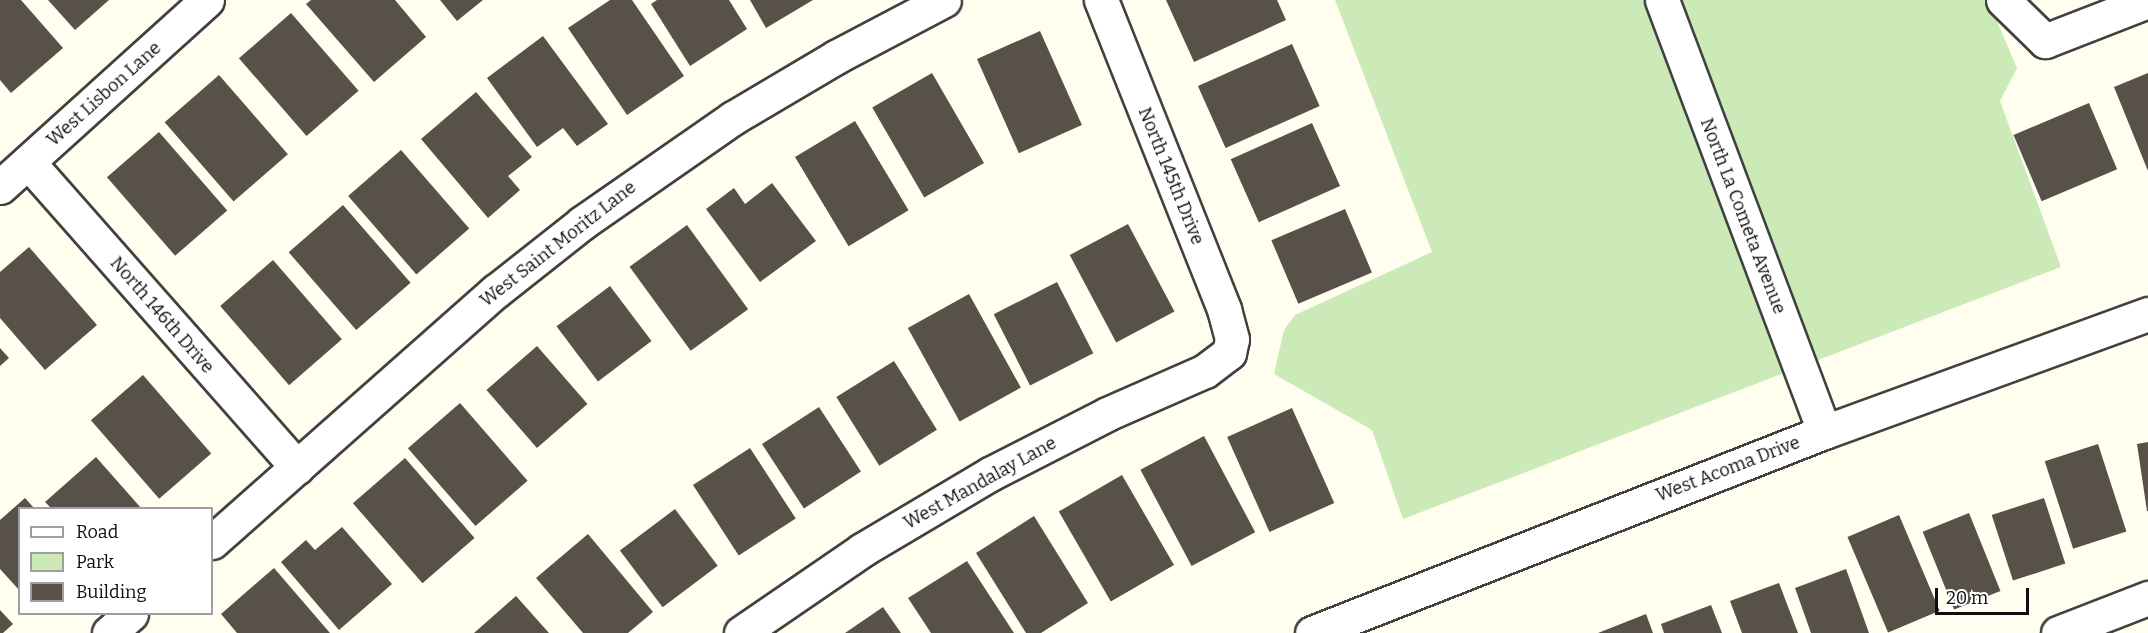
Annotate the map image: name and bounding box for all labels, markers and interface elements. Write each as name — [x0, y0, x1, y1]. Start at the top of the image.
street label: West Lisbon Lane — [43, 37, 165, 151]
street label: North 145th Drive — [1134, 104, 1208, 248]
street label: North La Cometa Avenue — [1696, 115, 1790, 317]
street label: West Saint Moritz Lane — [476, 177, 640, 311]
street label: North 146th Drive — [106, 252, 218, 378]
street label: West Mandalay Lane — [900, 432, 1060, 534]
street label: West Acoma Drive — [1653, 432, 1803, 506]
legend — [18, 507, 213, 615]
text: Road — [76, 521, 118, 543]
text: Park — [76, 551, 114, 573]
scale bar — [1938, 576, 2032, 614]
text: Building — [76, 581, 147, 603]
text: 20 m — [1946, 587, 1988, 609]

